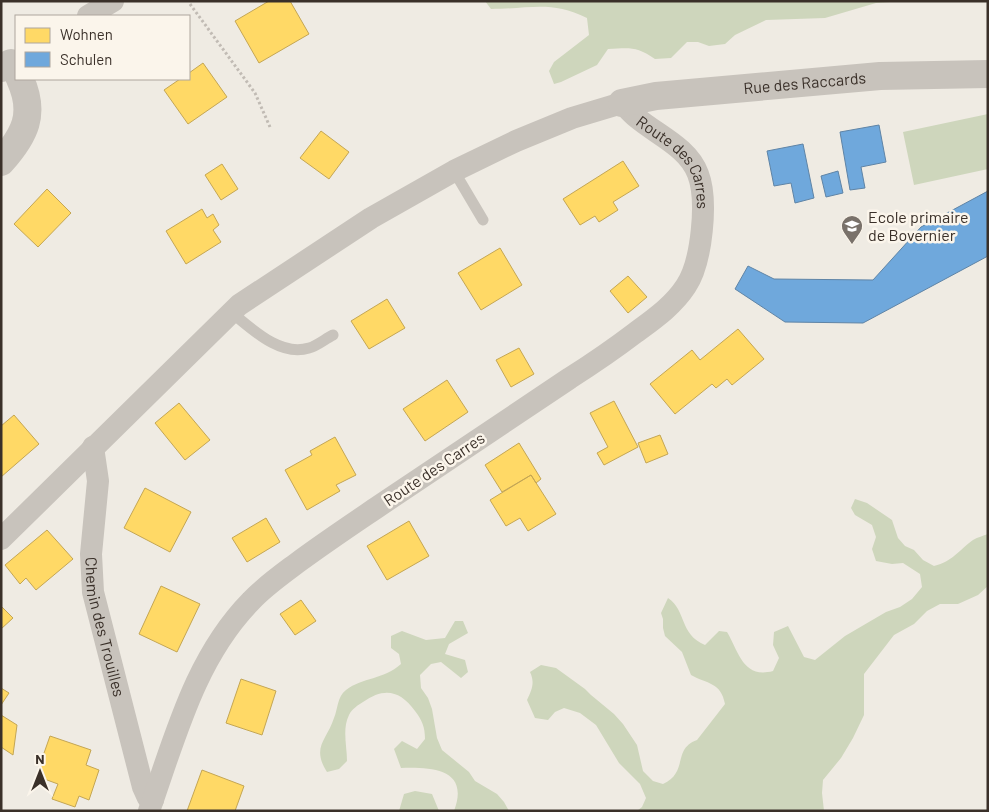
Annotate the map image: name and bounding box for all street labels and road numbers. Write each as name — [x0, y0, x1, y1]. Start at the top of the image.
street label: Rue des Raccards — [742, 67, 867, 97]
street label: Route des Carres — [633, 111, 713, 209]
street label: Route des Carres — [380, 428, 488, 509]
street label: Chemin des Trouilles — [82, 556, 129, 699]

